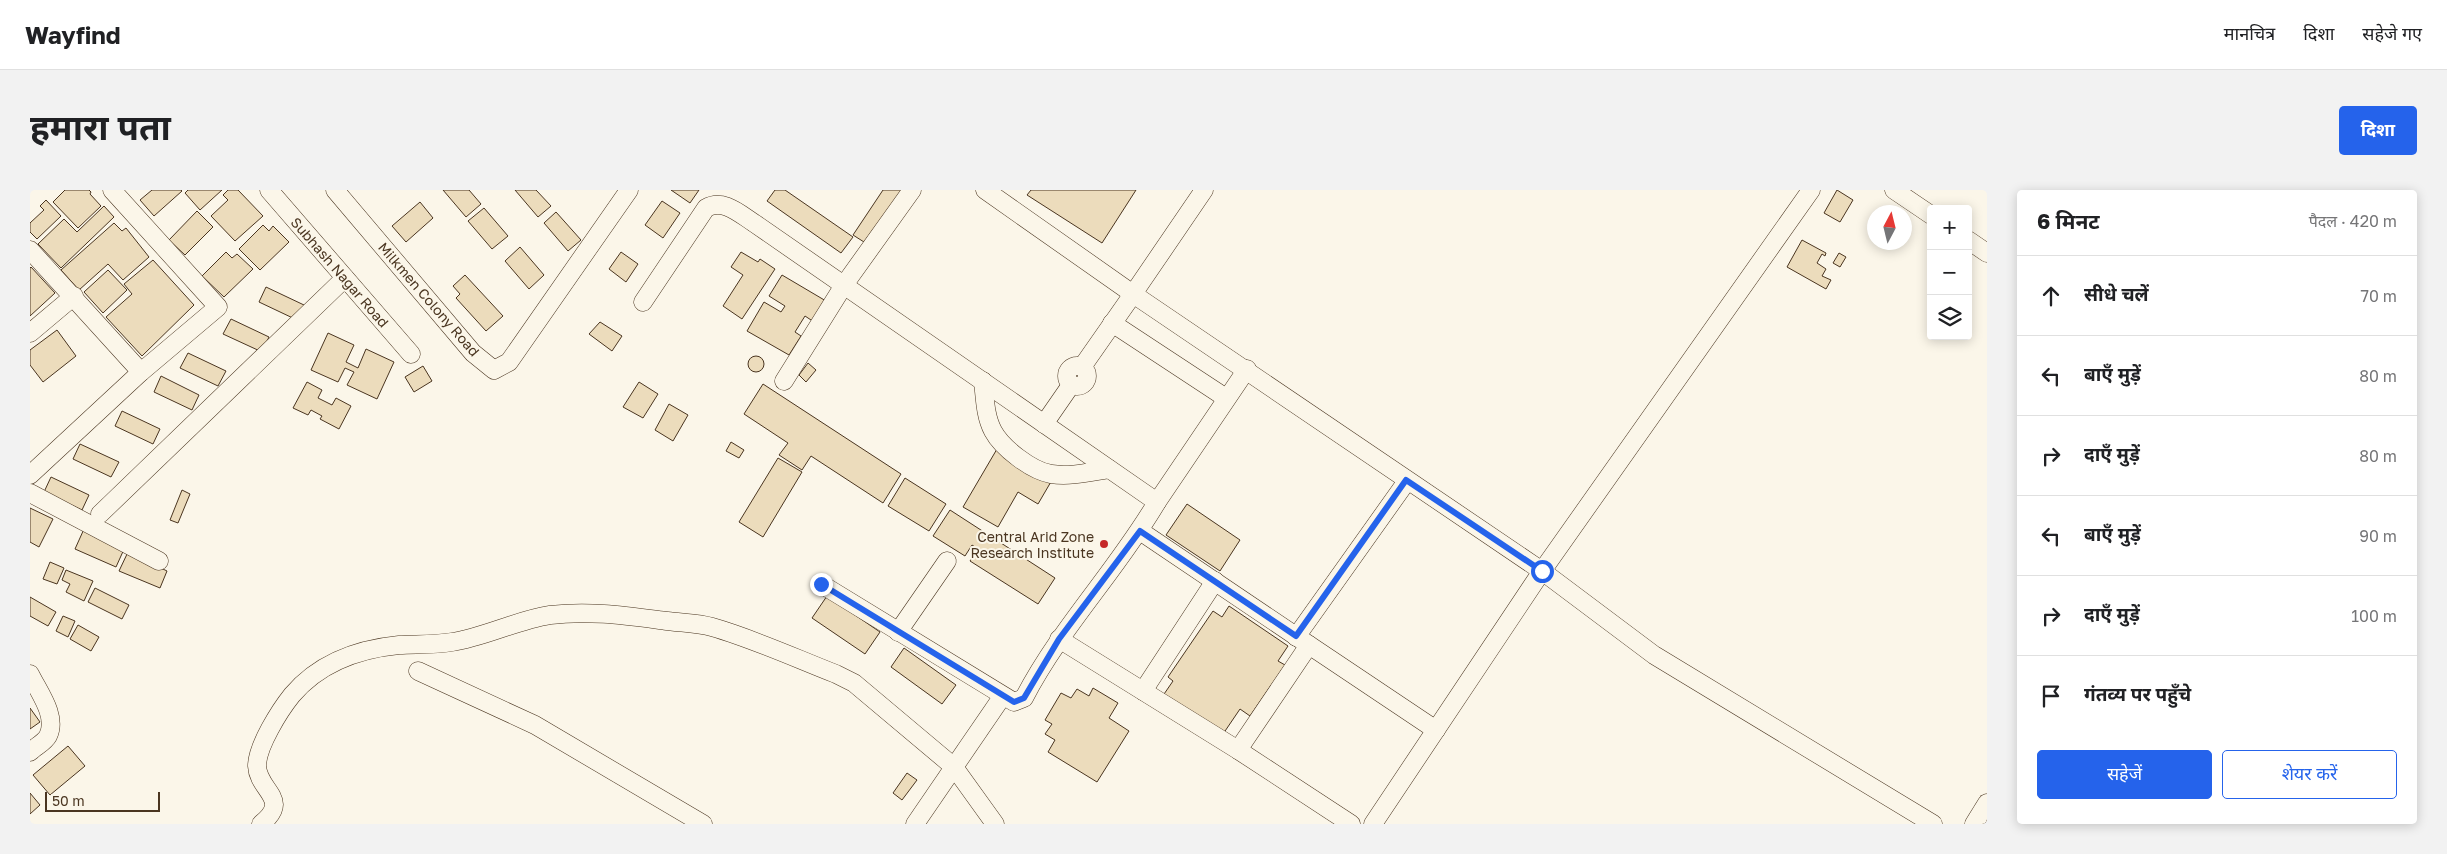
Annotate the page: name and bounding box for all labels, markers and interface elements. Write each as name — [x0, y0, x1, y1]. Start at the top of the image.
text: Wayfind — [25, 20, 121, 49]
text: मानचित्र — [2224, 22, 2275, 44]
text: दिशा — [2303, 22, 2334, 44]
text: सहेजे गए — [2362, 22, 2422, 44]
text: हमारा पता — [30, 106, 171, 148]
button: दिशा — [2339, 106, 2417, 155]
north arrow — [1867, 205, 1912, 250]
map controls — [1927, 205, 1972, 340]
button: + — [1927, 205, 1972, 250]
text: 6 मिनट — [2037, 208, 2100, 234]
text: पैदल · 420 m — [2309, 211, 2397, 231]
street label: Subhash Nagar Road — [288, 213, 392, 331]
street label: Milkmen Colony Road — [375, 239, 483, 359]
button: − — [1927, 250, 1972, 295]
icon: ahead — [2037, 282, 2065, 310]
text: सीधे चलें — [2084, 282, 2149, 305]
text: 70 m — [2360, 286, 2397, 306]
button: layers — [1927, 295, 1972, 340]
icon: left — [2037, 362, 2065, 390]
text: बाएँ मुड़ें — [2084, 362, 2141, 385]
text: 80 m — [2359, 366, 2397, 386]
icon: right — [2037, 442, 2065, 470]
text: दाएँ मुड़ें — [2084, 442, 2140, 465]
text: 80 m — [2359, 446, 2397, 466]
icon: left — [2037, 522, 2065, 550]
text: बाएँ मुड़ें — [2084, 522, 2141, 545]
text: 90 m — [2359, 526, 2397, 546]
place label: Central Arid Zone Research Institute — [970, 528, 1094, 561]
marker: Central Arid Zone Research Institute — [1098, 538, 1110, 550]
route start — [1531, 560, 1554, 583]
route end — [810, 573, 833, 596]
icon: right — [2037, 602, 2065, 630]
text: दाएँ मुड़ें — [2084, 602, 2140, 625]
text: 100 m — [2351, 606, 2397, 626]
icon: arrive — [2037, 682, 2065, 710]
text: गंतव्य पर पहुँचे — [2084, 682, 2191, 705]
button: सहेजें — [2037, 750, 2212, 799]
button: शेयर करें — [2222, 750, 2397, 799]
scale bar — [45, 789, 160, 812]
text: 50 m — [52, 792, 85, 809]

